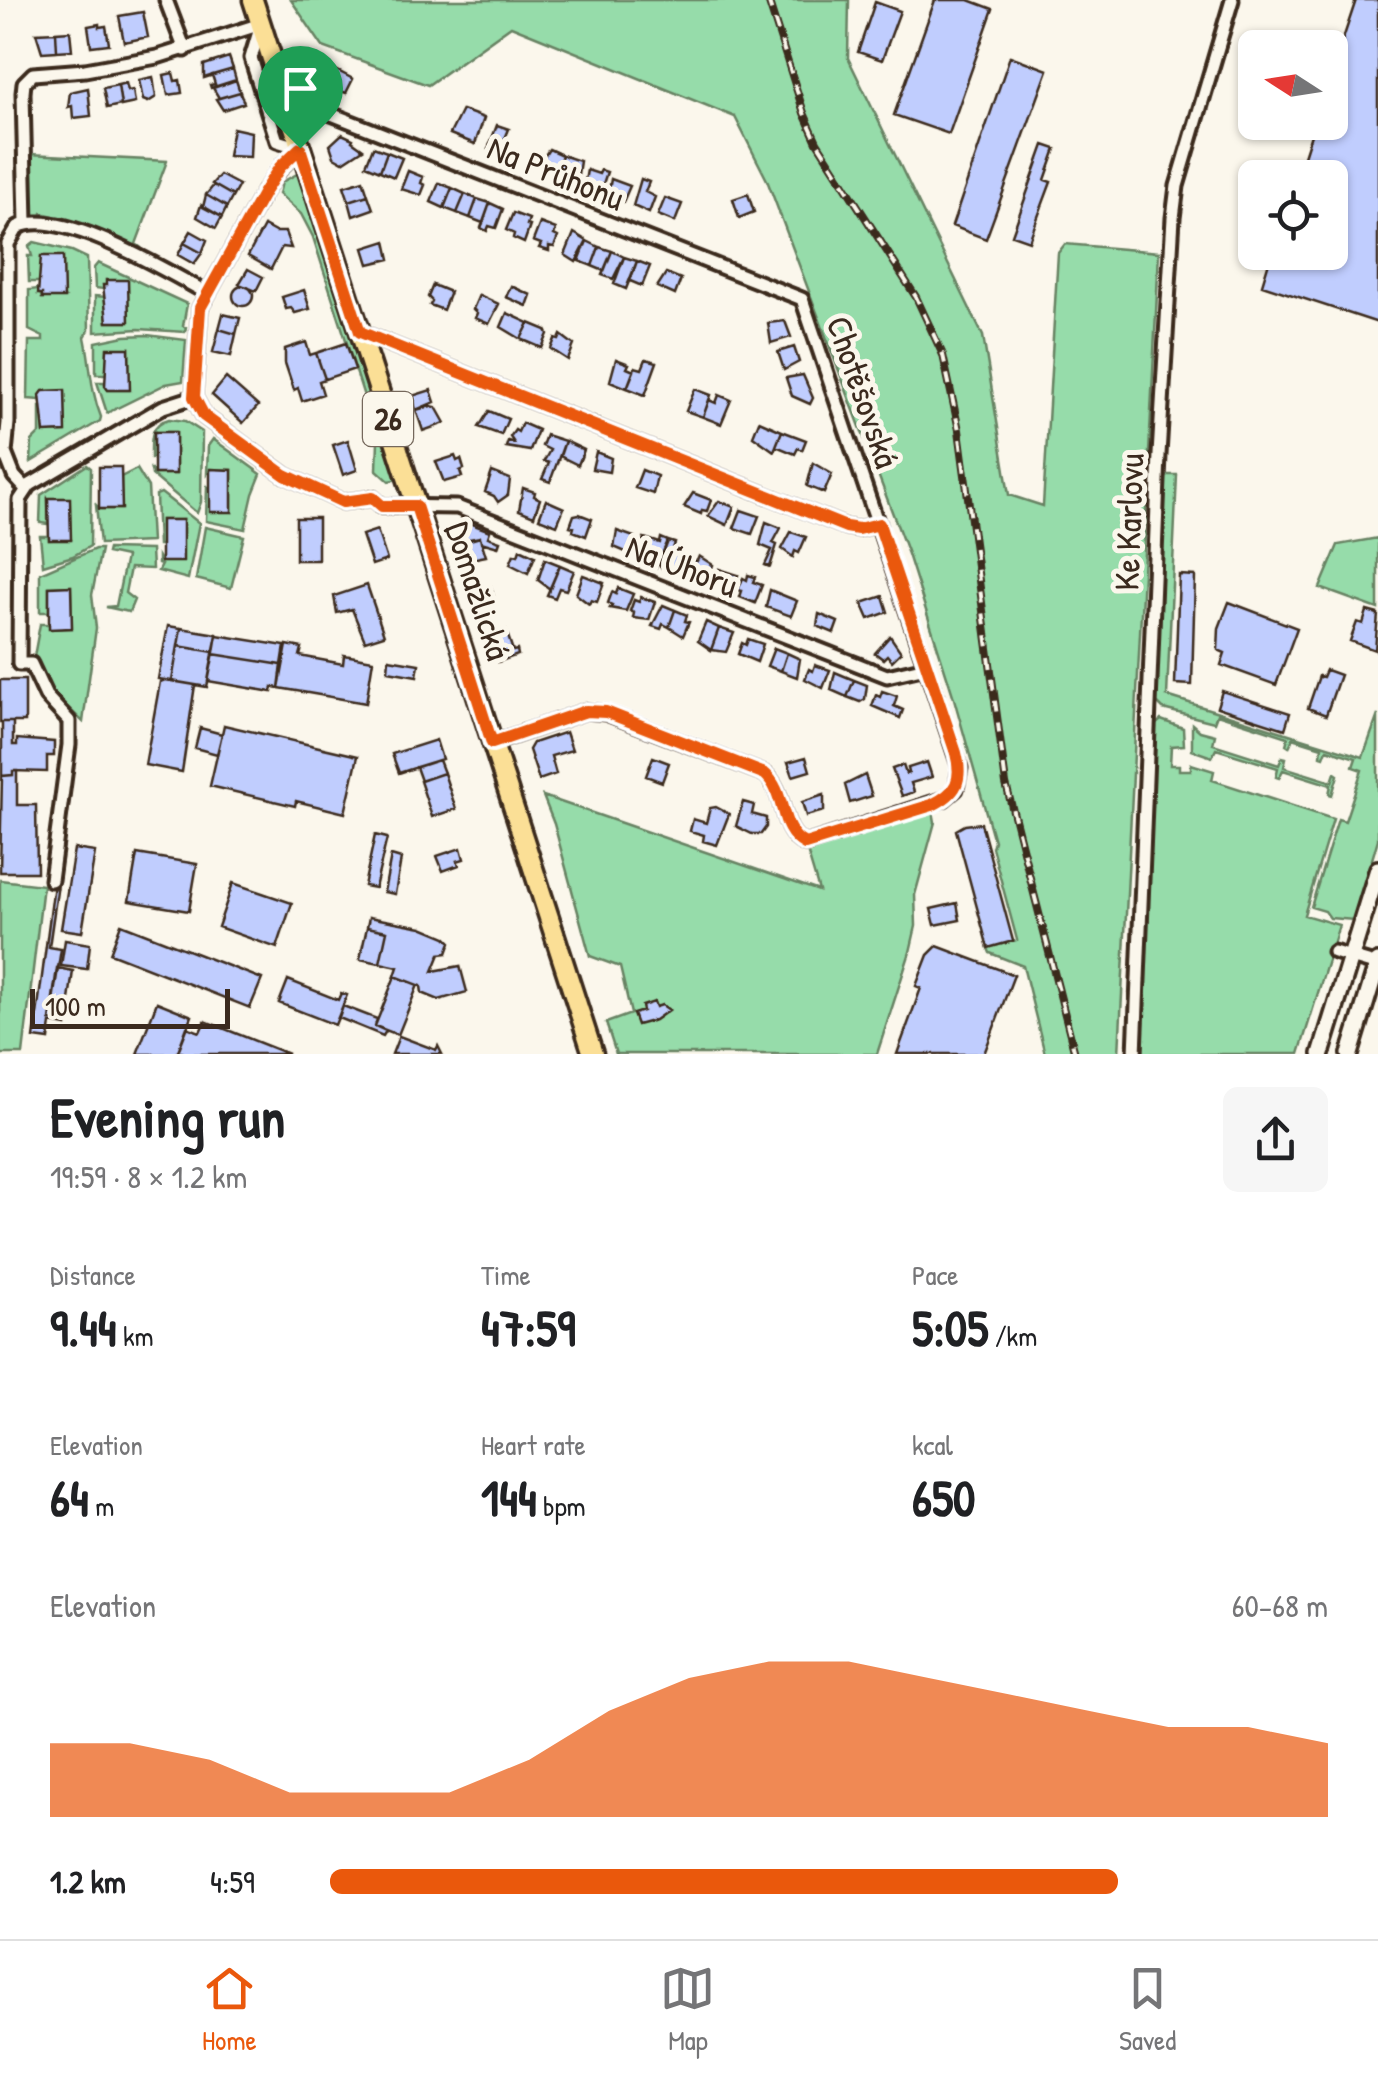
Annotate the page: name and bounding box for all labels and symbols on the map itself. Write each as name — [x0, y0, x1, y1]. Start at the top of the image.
north arrow — [1238, 30, 1348, 140]
pin — [258, 46, 343, 149]
street label: Na Průhonu — [481, 124, 631, 221]
street label: Chotěšovská — [816, 310, 911, 474]
road number: 26 — [363, 392, 413, 446]
street label: Ke Karlovu — [1103, 453, 1154, 591]
street label: Domažlická — [434, 516, 523, 666]
street label: Na Úhoru — [620, 523, 745, 608]
scale bar — [30, 984, 230, 1028]

